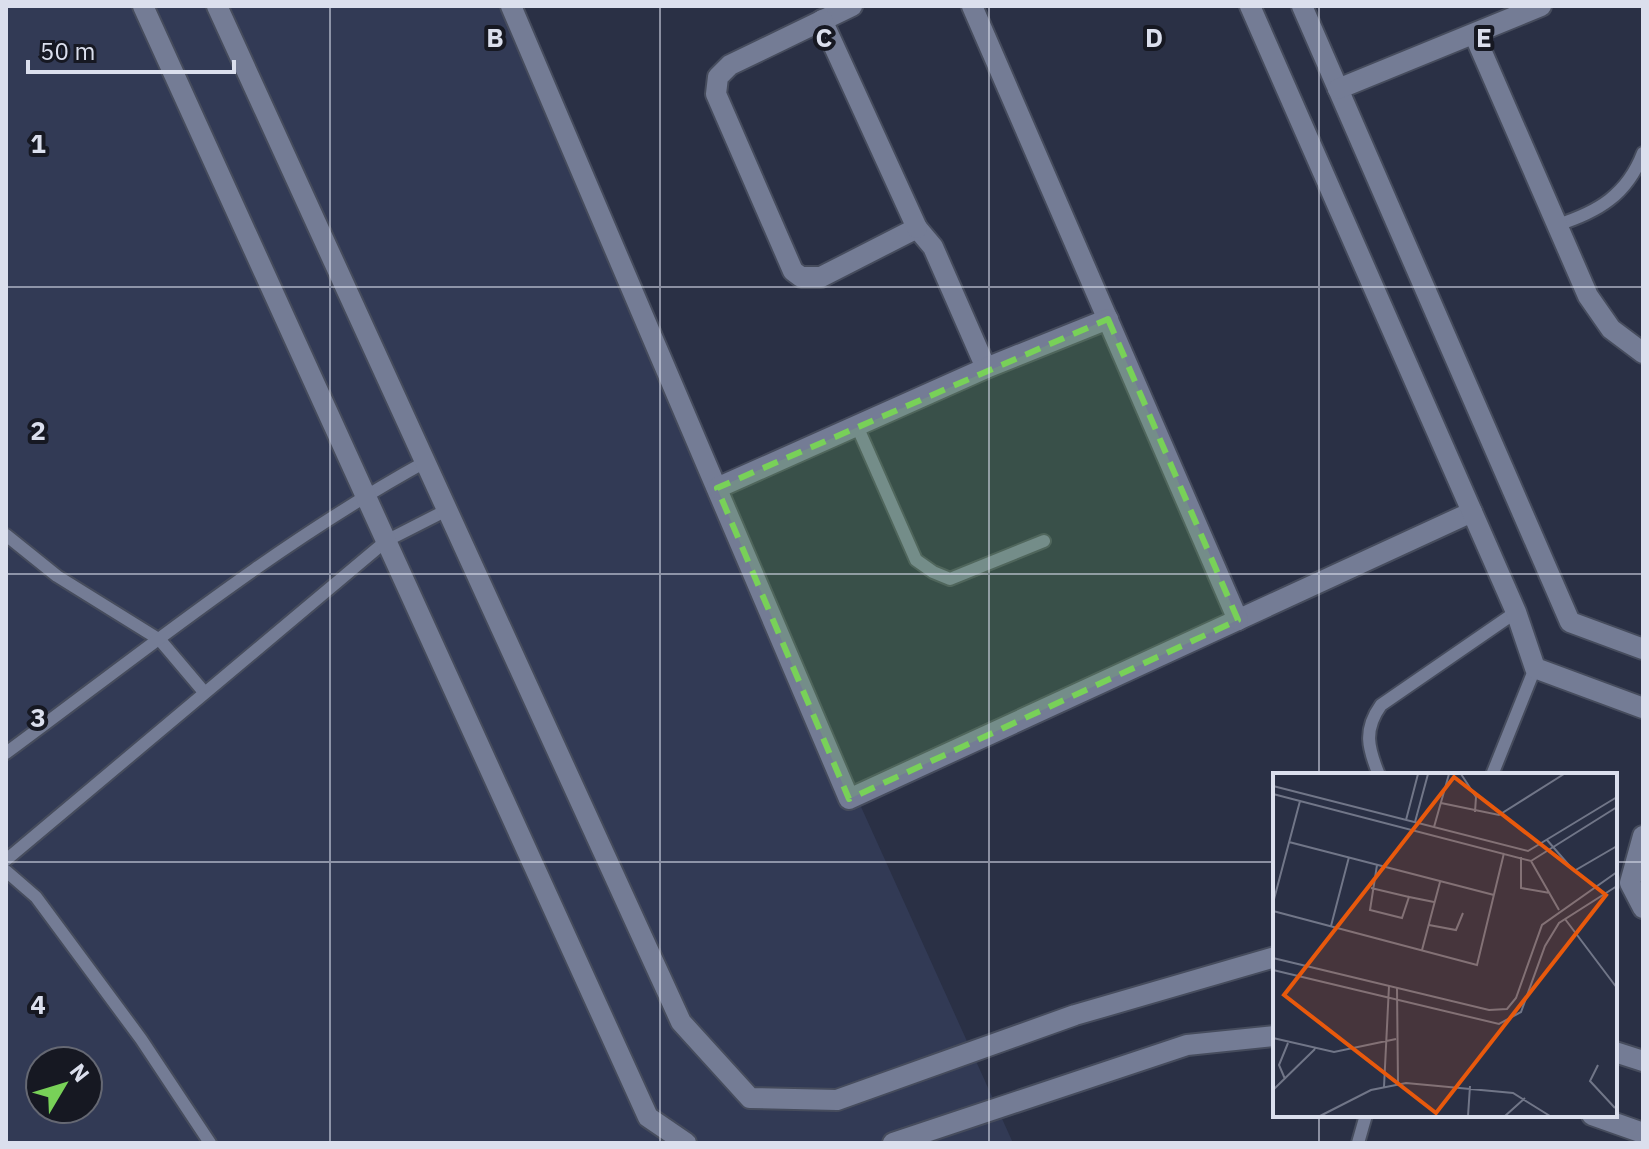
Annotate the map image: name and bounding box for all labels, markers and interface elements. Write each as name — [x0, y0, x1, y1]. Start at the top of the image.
text: B — [486, 20, 504, 54]
text: C — [816, 20, 833, 54]
text: D — [1145, 20, 1163, 54]
text: E — [1476, 20, 1492, 54]
scale bar — [28, 24, 234, 74]
text: 50 m — [40, 35, 95, 67]
text: 1 — [30, 126, 46, 160]
text: 2 — [30, 413, 46, 447]
text: 3 — [30, 700, 46, 734]
inset map — [1273, 773, 1617, 1117]
text: 4 — [30, 987, 46, 1021]
north arrow — [24, 1045, 104, 1125]
text: N — [64, 1057, 96, 1088]

